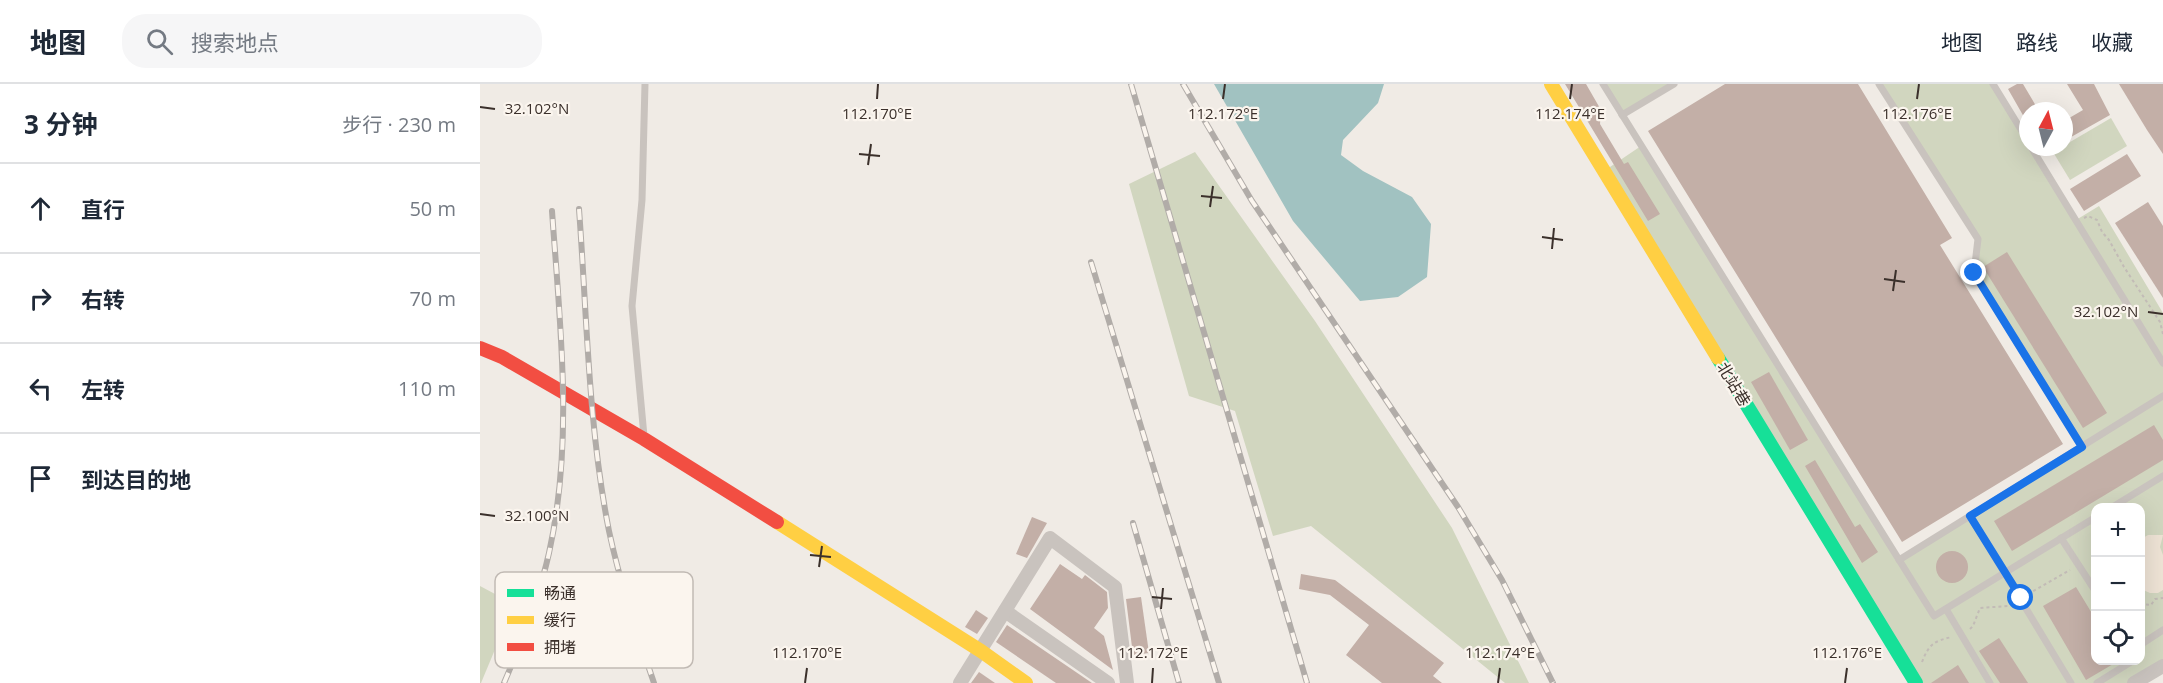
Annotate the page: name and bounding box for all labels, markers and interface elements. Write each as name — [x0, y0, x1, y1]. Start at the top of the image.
search box — [122, 14, 542, 68]
text: 地图 — [30, 23, 86, 61]
icon: search — [143, 25, 176, 58]
text: 搜索地点 — [191, 27, 279, 57]
text: 地图 — [1941, 28, 1983, 56]
text: 路线 — [2016, 28, 2058, 56]
text: 收藏 — [2091, 28, 2133, 56]
text: 32.102°N — [505, 98, 569, 118]
north arrow — [2019, 102, 2073, 156]
text: 112.170°E — [842, 103, 912, 123]
text: 112.172°E — [1188, 103, 1258, 123]
text: 112.174°E — [1535, 103, 1605, 123]
text: 112.176°E — [1882, 103, 1952, 123]
text: 3 分钟 — [24, 106, 98, 142]
text: 步行 · 230 m — [342, 111, 456, 138]
icon: ahead — [24, 192, 57, 225]
text: 直行 — [81, 194, 125, 224]
text: 50 m — [409, 195, 456, 222]
route end — [1960, 259, 1986, 285]
icon: right — [24, 282, 57, 315]
text: 右转 — [81, 284, 125, 314]
text: 70 m — [409, 285, 456, 312]
text: 32.102°N — [2074, 301, 2138, 321]
street label: 北站巷 — [1712, 358, 1756, 410]
icon: left — [24, 372, 57, 405]
text: 左转 — [81, 374, 125, 404]
text: 110 m — [398, 375, 456, 402]
icon: arrive — [24, 462, 57, 495]
text: 到达目的地 — [81, 464, 191, 494]
map controls — [2091, 503, 2145, 665]
button: + — [2091, 503, 2145, 557]
text: 32.100°N — [505, 505, 569, 525]
button: − — [2091, 557, 2145, 611]
legend — [495, 572, 693, 668]
text: 畅通 — [544, 582, 576, 604]
route start — [2007, 584, 2033, 610]
text: 缓行 — [544, 609, 576, 631]
button: locate — [2091, 611, 2145, 665]
text: 拥堵 — [544, 636, 576, 658]
text: 112.170°E — [772, 642, 842, 662]
text: 112.172°E — [1118, 642, 1188, 662]
text: 112.174°E — [1465, 642, 1535, 662]
text: 112.176°E — [1812, 642, 1882, 662]

